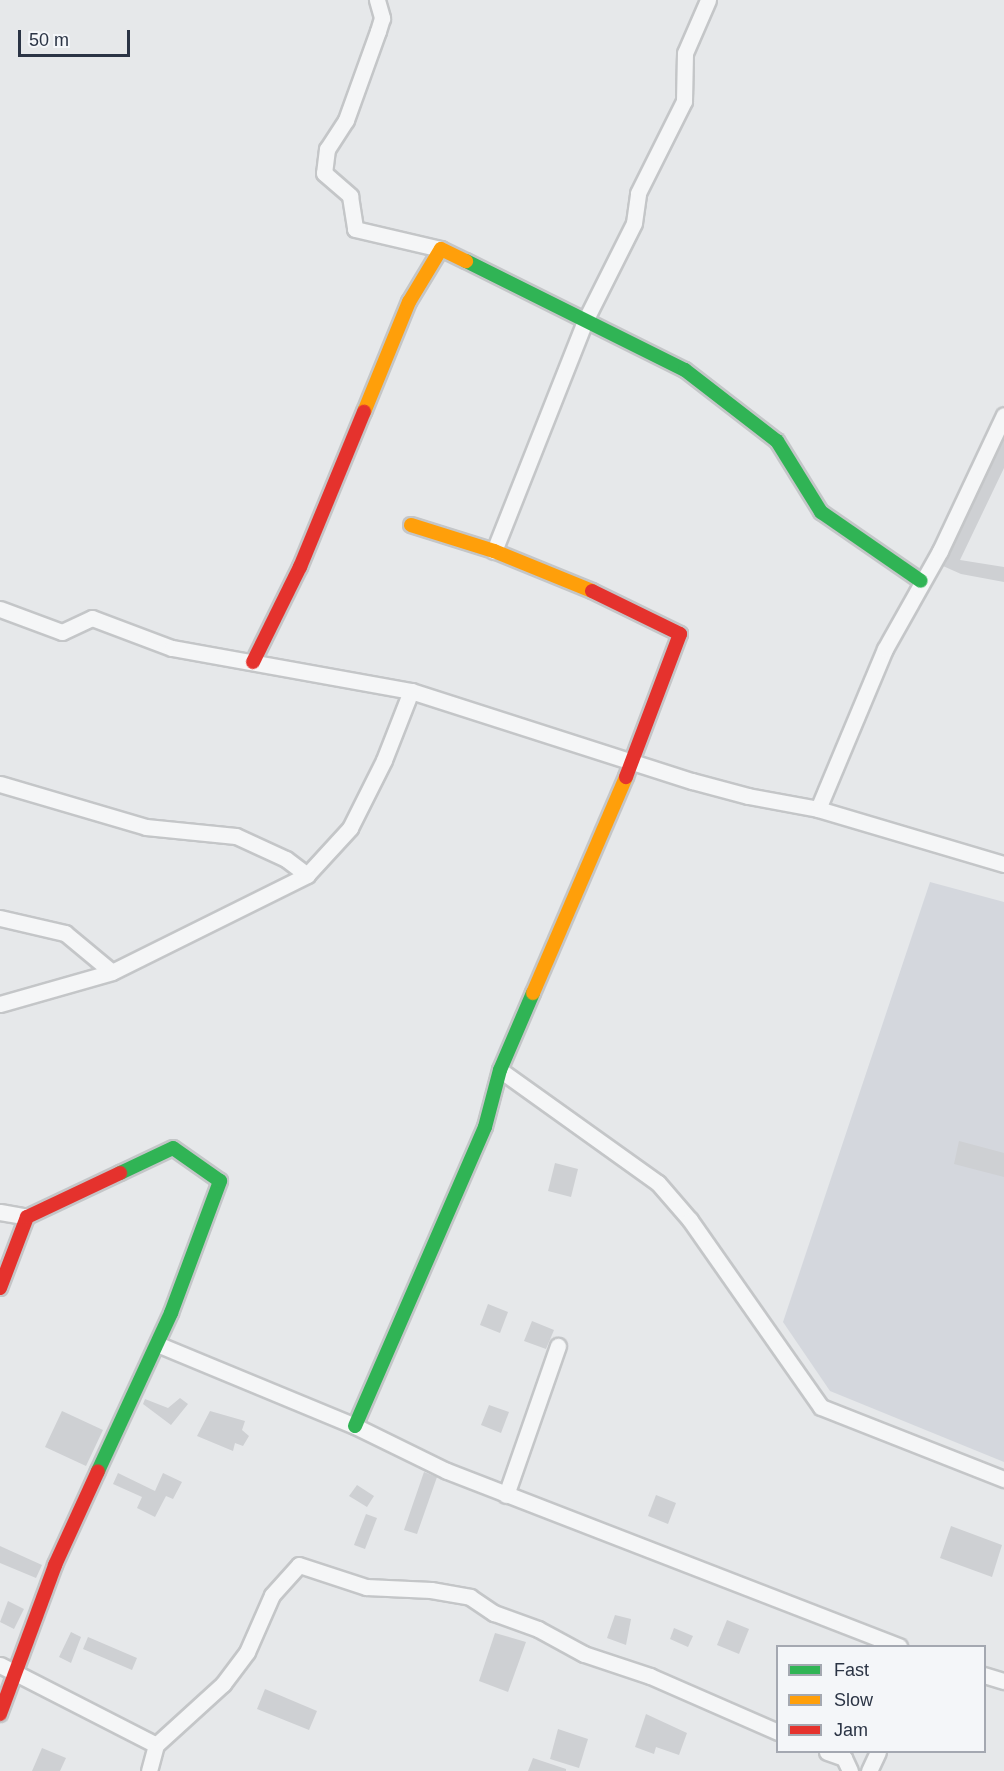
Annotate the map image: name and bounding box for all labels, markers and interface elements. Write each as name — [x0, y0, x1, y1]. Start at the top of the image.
scale bar — [21, 18, 134, 56]
text: 50 m — [29, 30, 69, 50]
legend — [776, 1645, 986, 1753]
text: Fast — [834, 1660, 869, 1680]
text: Slow — [834, 1690, 873, 1710]
text: Jam — [834, 1720, 868, 1740]

